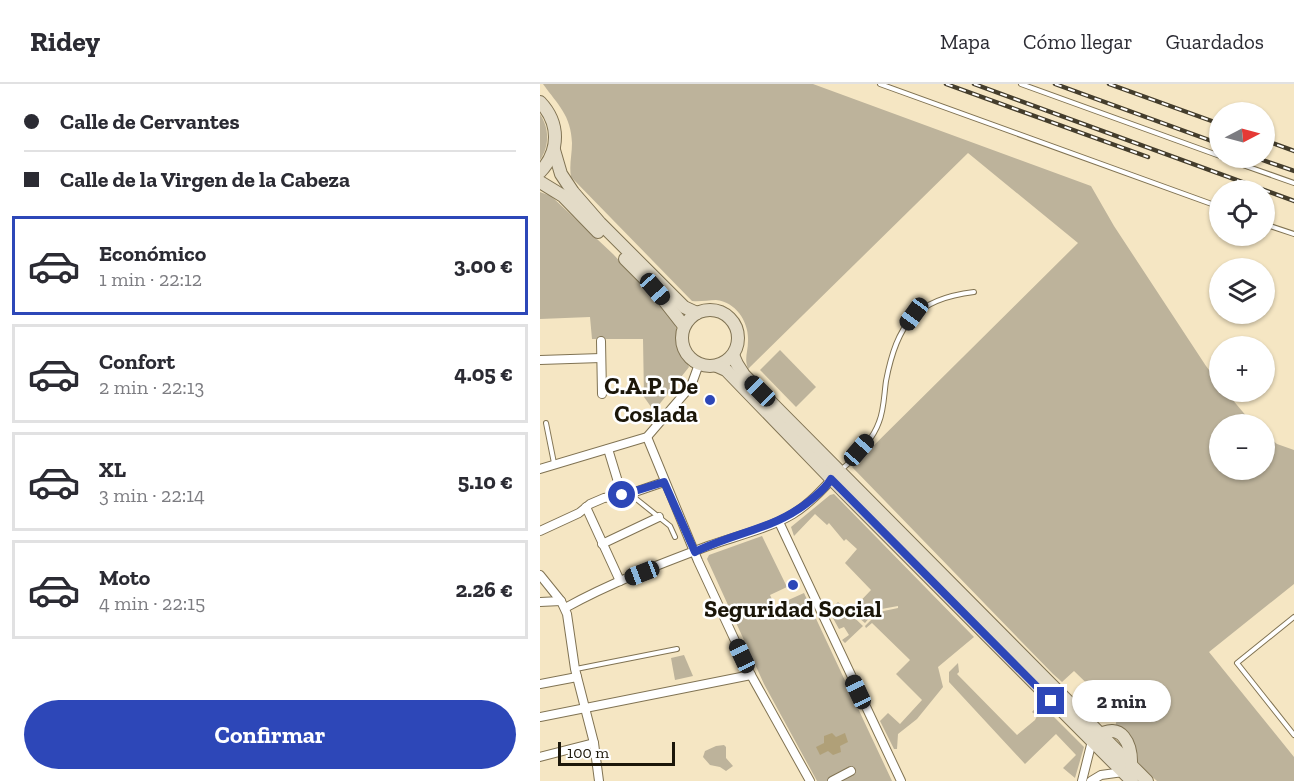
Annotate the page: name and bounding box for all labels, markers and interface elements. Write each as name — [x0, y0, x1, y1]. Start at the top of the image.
text: Ridey — [30, 25, 100, 58]
text: Mapa — [940, 29, 990, 54]
text: Cómo llegar — [1023, 29, 1133, 54]
text: Guardados — [1166, 29, 1264, 54]
north arrow — [1209, 102, 1275, 168]
map controls — [1209, 102, 1275, 480]
text: Calle de Cervantes — [60, 108, 240, 135]
text: Calle de la Virgen de la Cabeza — [60, 166, 350, 193]
button: locate — [1209, 180, 1275, 246]
icon: car — [27, 239, 81, 293]
text: Económico — [99, 240, 206, 267]
text: 3.00 € — [454, 252, 513, 279]
button: layers — [1209, 258, 1275, 324]
text: 1 min · 22:12 — [99, 267, 202, 291]
car — [636, 270, 674, 308]
car — [896, 294, 932, 334]
button: + — [1209, 336, 1275, 402]
icon: car — [27, 347, 81, 401]
text: Confort — [99, 348, 175, 375]
text: 4.05 € — [454, 360, 513, 387]
place label: C.A.P. De Coslada — [604, 371, 698, 428]
car — [741, 372, 779, 410]
text: 2 min · 22:13 — [99, 375, 204, 399]
marker: C.A.P. De Coslada — [703, 393, 717, 407]
button: − — [1209, 414, 1275, 480]
car — [840, 431, 878, 469]
icon: car — [27, 455, 81, 509]
text: XL — [99, 456, 126, 483]
text: 5.10 € — [458, 468, 513, 495]
route start — [608, 481, 635, 508]
text: 3 min · 22:14 — [99, 483, 205, 507]
car — [622, 558, 662, 588]
icon: car — [27, 563, 81, 617]
text: Moto — [99, 564, 150, 591]
text: 2.26 € — [455, 576, 513, 603]
marker: Seguridad Social — [786, 578, 800, 592]
text: 4 min · 22:15 — [99, 591, 205, 615]
place label: Seguridad Social — [704, 594, 882, 623]
car — [726, 636, 758, 676]
car — [842, 672, 874, 712]
callout: 2 min — [1072, 680, 1171, 722]
route end — [1037, 687, 1064, 714]
text: 2 min — [1097, 689, 1146, 713]
button: Confirmar — [24, 700, 516, 769]
scale bar — [558, 739, 675, 766]
text: 100 m — [567, 743, 609, 762]

